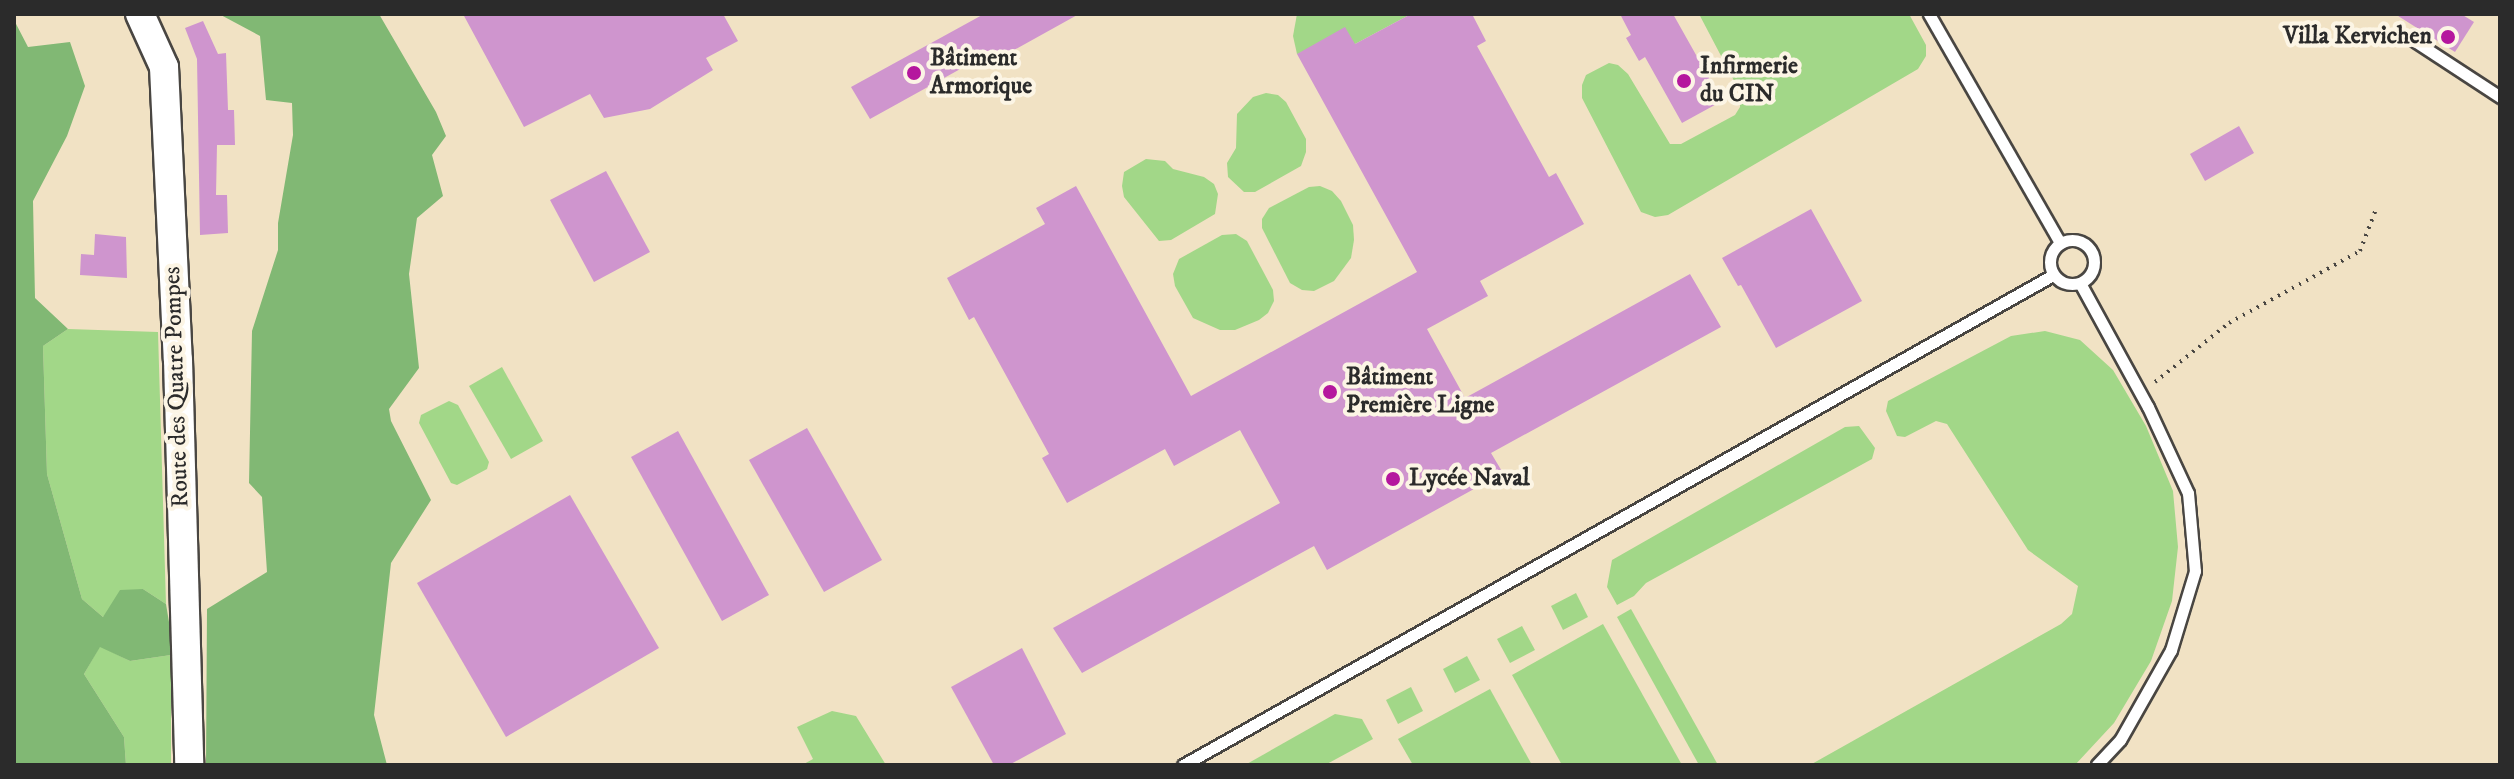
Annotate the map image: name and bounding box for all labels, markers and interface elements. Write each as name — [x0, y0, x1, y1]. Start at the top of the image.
place label: Villa Kervichen — [2283, 23, 2432, 51]
marker: Villa Kervichen — [2439, 28, 2457, 46]
place label: Bâtiment Armorique — [930, 45, 1032, 101]
place label: Infirmerie du CIN — [1700, 53, 1798, 109]
marker: Bâtiment Armorique — [905, 64, 923, 82]
marker: Infirmerie du CIN — [1675, 72, 1693, 90]
street label: Route des Quatre Pompes — [158, 266, 196, 508]
place label: Bâtiment Première Ligne — [1346, 364, 1495, 420]
marker: Bâtiment Première Ligne — [1321, 383, 1339, 401]
place label: Lycée Naval — [1409, 465, 1530, 493]
marker: Lycée Naval — [1384, 470, 1402, 488]

